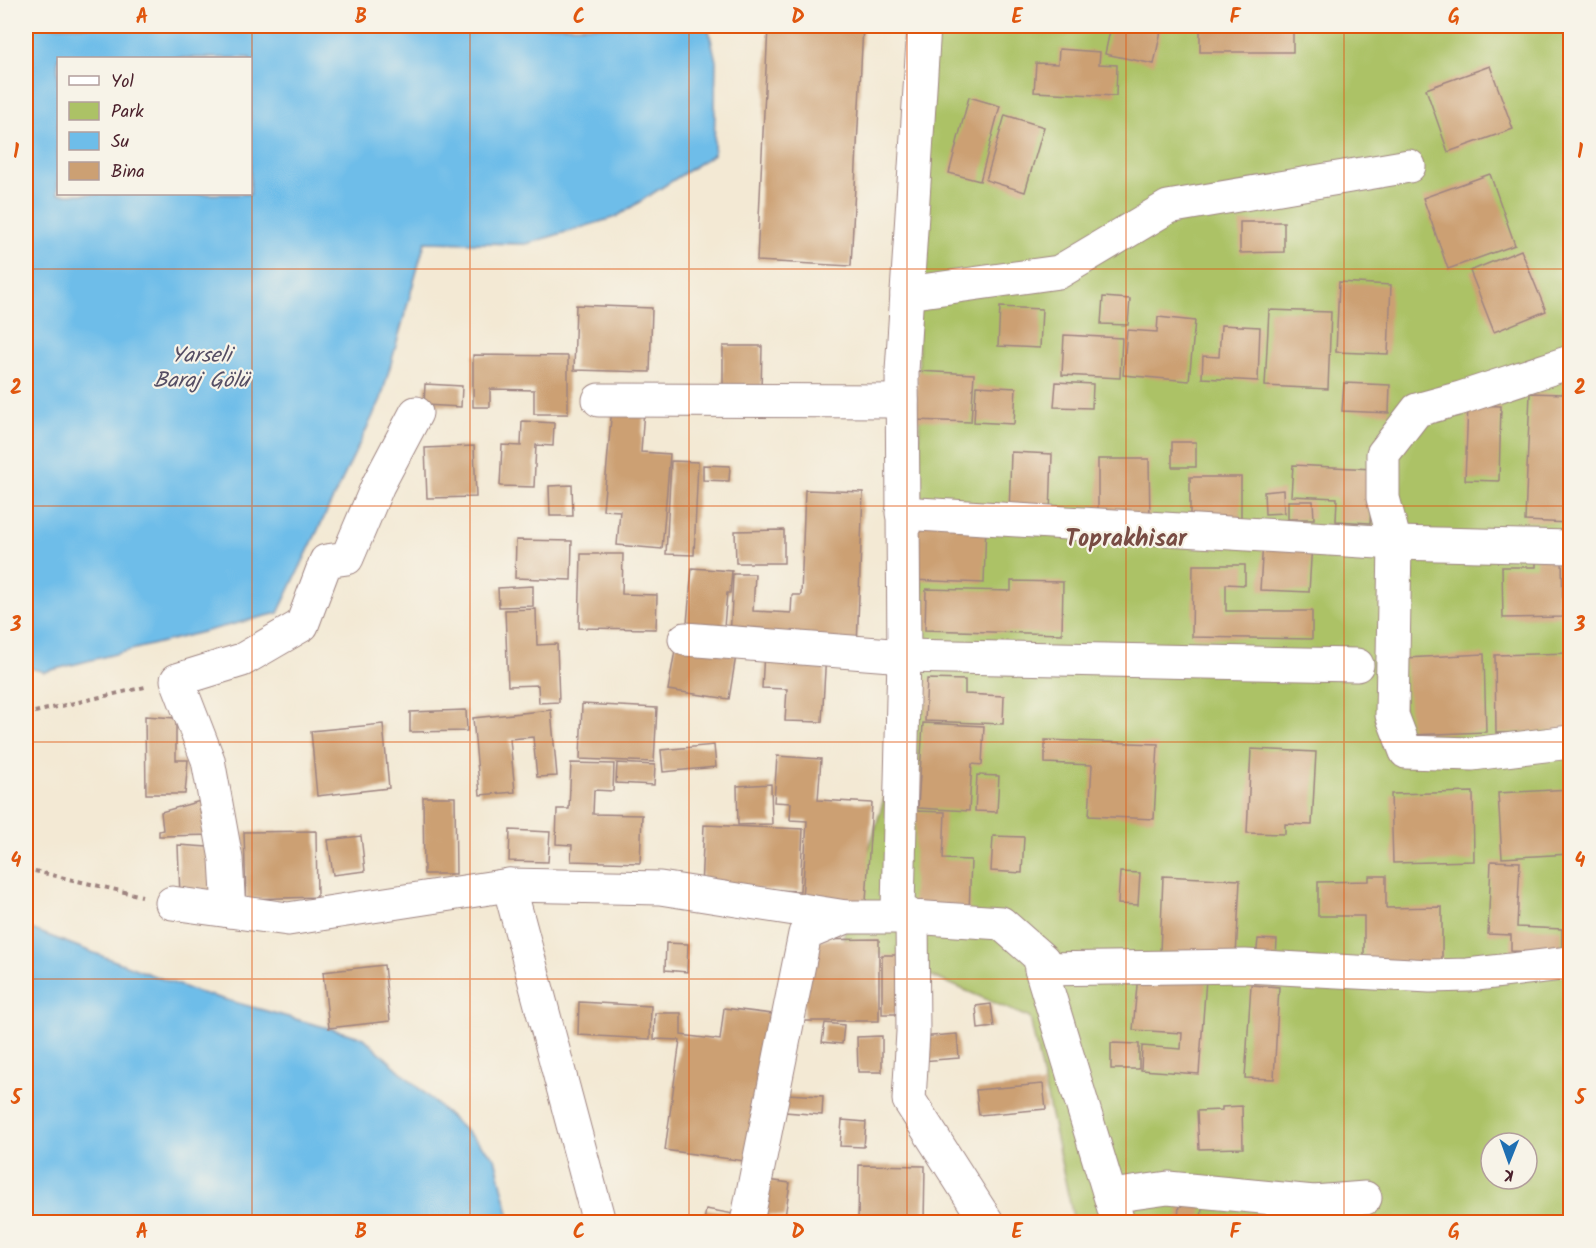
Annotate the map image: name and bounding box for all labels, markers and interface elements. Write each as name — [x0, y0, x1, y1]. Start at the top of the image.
text: A — [136, 2, 148, 34]
text: B — [355, 2, 367, 34]
text: C — [573, 2, 585, 34]
text: D — [791, 2, 805, 34]
text: E — [1011, 2, 1023, 34]
text: F — [1230, 2, 1242, 34]
text: G — [1448, 2, 1460, 34]
legend — [57, 57, 252, 195]
text: Yol — [111, 68, 135, 97]
text: Park — [111, 98, 144, 127]
text: Su — [111, 128, 130, 157]
text: 1 — [13, 137, 19, 169]
text: 1 — [1577, 137, 1583, 169]
text: Bina — [111, 158, 145, 187]
water label: Yarseli Baraj Gölü — [153, 339, 252, 399]
text: 2 — [10, 373, 22, 405]
text: 2 — [1574, 373, 1586, 405]
district label: Toprakhisar — [1065, 520, 1188, 559]
text: 3 — [10, 610, 22, 642]
text: 3 — [1574, 610, 1586, 642]
text: 4 — [11, 846, 22, 878]
text: 4 — [1575, 846, 1586, 878]
text: 5 — [10, 1083, 23, 1115]
text: 5 — [1574, 1083, 1587, 1115]
north arrow — [1479, 1131, 1539, 1191]
text: K — [1503, 1162, 1514, 1187]
text: A — [136, 1217, 148, 1248]
text: B — [355, 1217, 367, 1248]
text: C — [573, 1217, 585, 1248]
text: D — [791, 1217, 805, 1248]
text: E — [1011, 1217, 1023, 1248]
text: F — [1230, 1217, 1242, 1248]
text: G — [1448, 1217, 1460, 1248]

